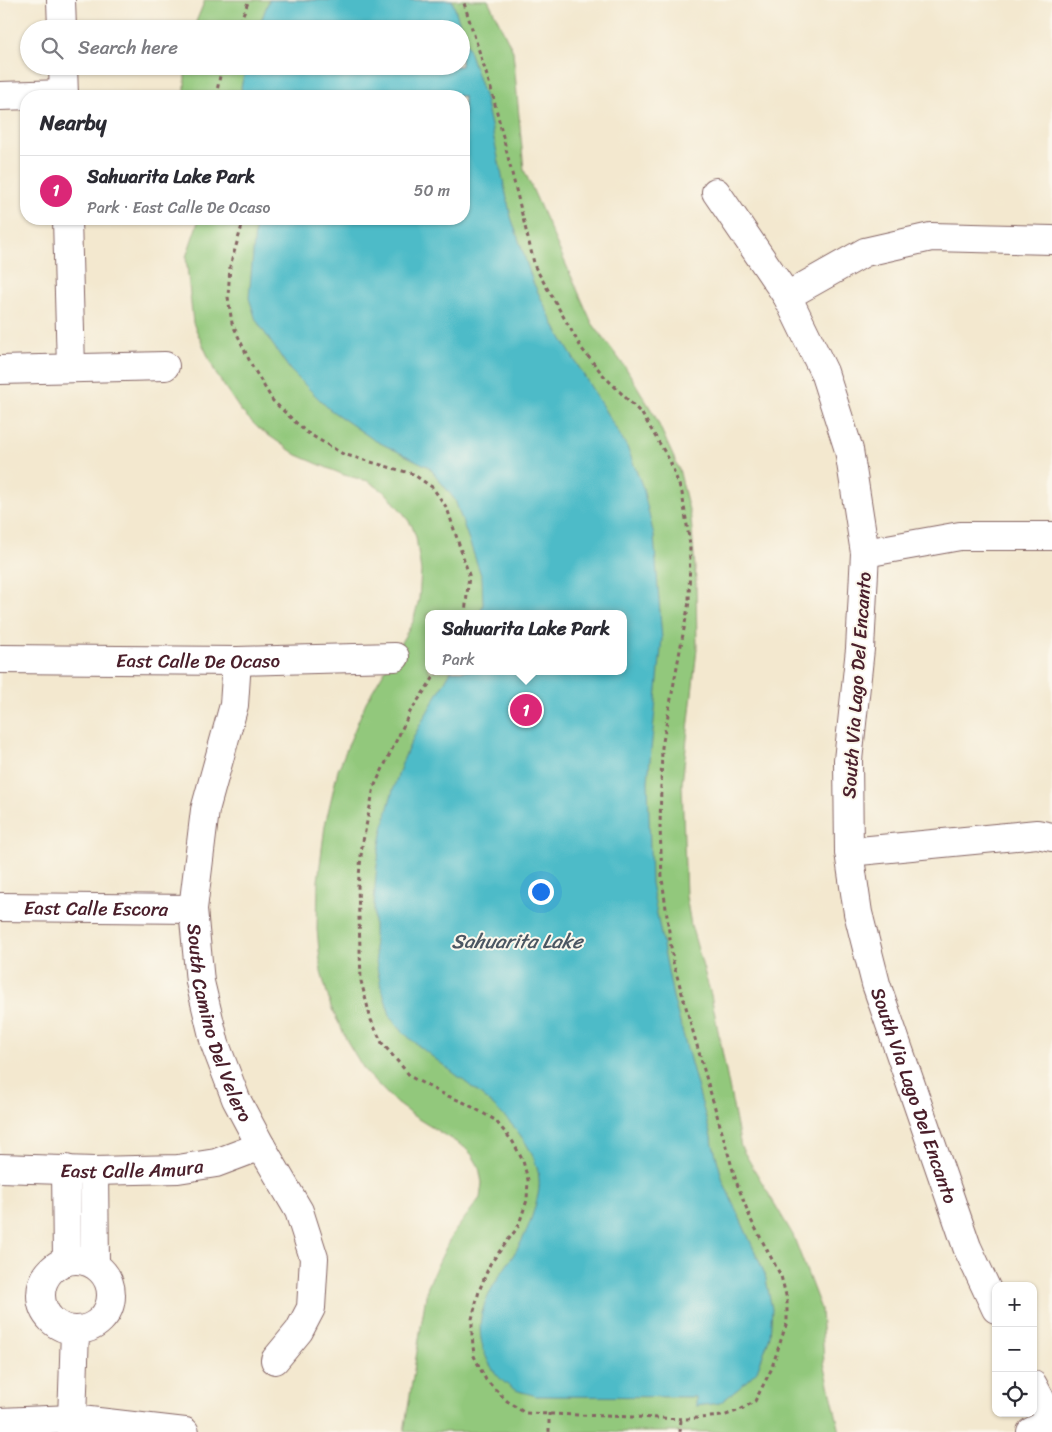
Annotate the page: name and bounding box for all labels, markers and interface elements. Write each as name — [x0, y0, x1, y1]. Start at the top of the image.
search box — [20, 20, 470, 75]
text: Search here — [78, 31, 178, 64]
icon: search — [38, 34, 66, 62]
text: Nearby — [40, 104, 106, 142]
text: Sahuarita Lake Park — [87, 160, 255, 193]
text: 1 — [53, 176, 59, 205]
text: 50 m — [414, 176, 450, 205]
text: Park · East Calle De Ocaso — [87, 193, 270, 222]
street label: South Via Lago Del Encanto — [832, 571, 881, 799]
popup — [425, 610, 627, 675]
text: Sahuarita Lake Park — [442, 612, 610, 645]
street label: East Calle De Ocaso — [116, 644, 280, 678]
text: Park — [442, 645, 475, 674]
pin: 1 — [510, 691, 542, 729]
your location — [528, 879, 554, 905]
street label: East Calle Escora — [24, 891, 169, 926]
street label: South Camino Del Velero — [177, 922, 261, 1128]
water label: Sahuarita Lake — [451, 924, 584, 959]
street label: South Via Lago Del Encanto — [861, 983, 967, 1208]
street label: East Calle Amura — [60, 1149, 206, 1188]
map controls — [992, 1282, 1037, 1417]
button: + — [992, 1282, 1037, 1327]
button: − — [992, 1327, 1037, 1372]
button: locate — [992, 1372, 1037, 1417]

